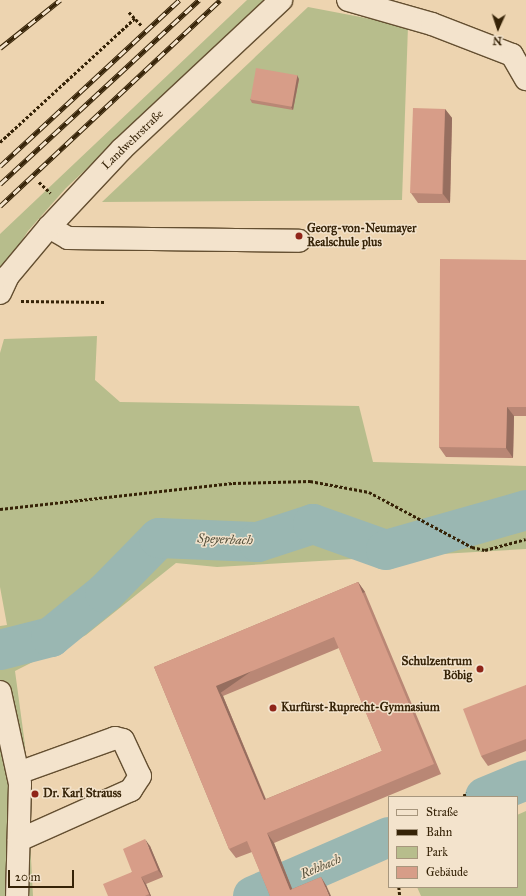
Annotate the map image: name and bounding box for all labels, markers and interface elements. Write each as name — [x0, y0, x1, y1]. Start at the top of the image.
north arrow — [478, 8, 518, 48]
text: N — [492, 34, 502, 47]
street label: Landwehrstraße — [99, 107, 167, 173]
place label: Georg-von-Neumayer Realschule plus — [307, 222, 416, 250]
marker: Georg-von-Neumayer Realschule plus — [294, 231, 304, 241]
water label: Speyerbach — [197, 531, 253, 549]
place label: Schulzentrum Böbig — [402, 655, 472, 683]
marker: Schulzentrum Böbig — [475, 664, 485, 674]
place label: Kurfürst-Ruprecht-Gymnasium — [281, 701, 440, 715]
marker: Kurfürst-Ruprecht-Gymnasium — [268, 703, 278, 713]
place label: Dr. Karl Strauss — [43, 787, 121, 801]
marker: Dr. Karl Strauss — [30, 789, 40, 799]
legend — [388, 796, 518, 888]
text: Straße — [426, 805, 458, 819]
text: Bahn — [426, 825, 452, 839]
text: Park — [426, 845, 448, 859]
water label: Rehbach — [298, 851, 344, 883]
scale bar — [10, 862, 76, 888]
text: Gebäude — [426, 865, 468, 879]
text: 20 m — [15, 870, 41, 884]

